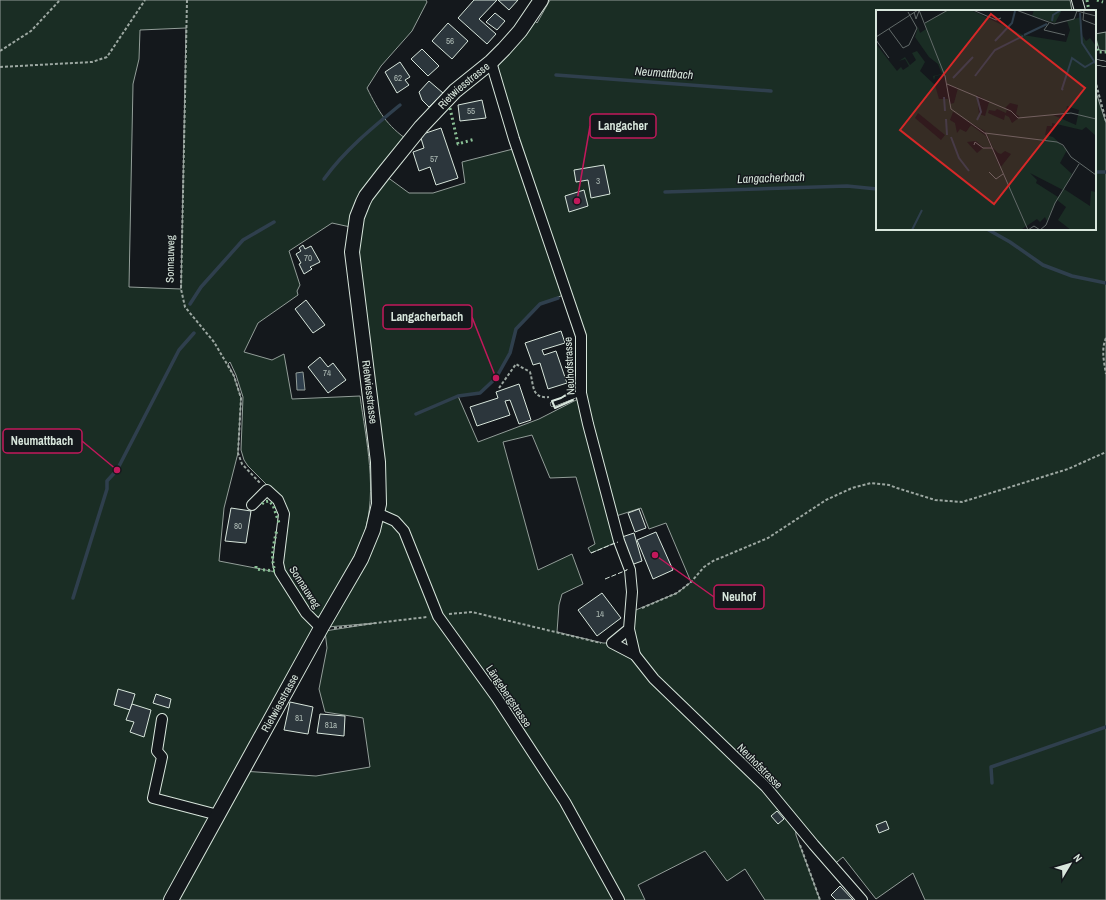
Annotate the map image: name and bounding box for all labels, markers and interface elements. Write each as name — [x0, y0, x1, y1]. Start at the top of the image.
inset map — [876, 10, 1096, 230]
house number: 56 — [446, 35, 454, 47]
street label: Rietwiesstrasse — [435, 59, 492, 112]
water label: Neumattbach — [634, 63, 694, 83]
house number: 62 — [394, 72, 402, 84]
house number: 55 — [467, 105, 475, 117]
callout: Langacher — [590, 114, 656, 138]
text: Langacher — [598, 118, 648, 134]
house number: 57 — [430, 153, 438, 165]
water label: Langacherbach — [737, 169, 805, 187]
house number: 3 — [596, 175, 600, 187]
street label: Sonnauweg — [163, 235, 177, 283]
house number: 70 — [304, 252, 312, 264]
callout: Langacherbach — [383, 305, 472, 329]
text: Langacherbach — [391, 309, 463, 325]
street label: Neuhofstrasse — [560, 337, 578, 395]
street label: Rietwiesstrasse — [359, 359, 381, 425]
house number: 74 — [323, 367, 331, 379]
callout: Neumattbach — [3, 429, 82, 453]
text: Neumattbach — [11, 433, 73, 449]
house number: 80 — [234, 520, 242, 532]
street label: Sonnauweg — [286, 563, 324, 611]
callout: Neuhof — [714, 585, 764, 609]
text: Neuhof — [722, 589, 757, 605]
house number: 14 — [596, 608, 604, 620]
street label: Längebergstrasse — [483, 662, 535, 730]
street label: Rietwiesstrasse — [258, 671, 301, 735]
house number: 81 — [295, 712, 303, 724]
house number: 81a — [325, 719, 337, 731]
street label: Neuhofstrasse — [734, 740, 786, 792]
north arrow — [1050, 844, 1090, 884]
text: N — [1070, 851, 1085, 865]

